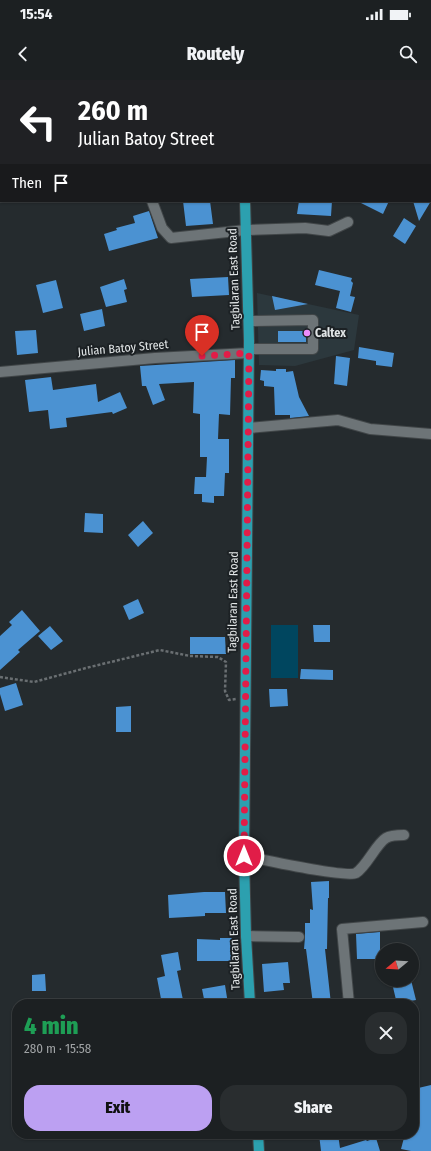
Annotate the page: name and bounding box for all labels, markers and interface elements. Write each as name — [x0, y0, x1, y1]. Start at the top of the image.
text: 15:54 — [20, 5, 52, 23]
icon: back — [12, 43, 34, 65]
text: Routely — [187, 43, 244, 65]
icon: search — [397, 43, 419, 65]
text: 260 m — [78, 94, 148, 127]
icon: left — [12, 96, 64, 148]
text: Julian Batoy Street — [78, 128, 214, 150]
icon: arrive — [50, 172, 72, 194]
text: Then — [12, 174, 42, 192]
street label: Tagbilaran East Road — [225, 228, 243, 330]
pin — [185, 315, 219, 356]
icon: arrive — [191, 321, 213, 343]
place label: Caltex — [315, 326, 346, 340]
marker: Caltex — [302, 328, 312, 338]
street label: Julian Batoy Street — [77, 337, 169, 359]
street label: Tagbilaran East Road — [225, 551, 241, 653]
position arrow — [223, 835, 265, 877]
street label: Tagbilaran East Road — [225, 888, 243, 990]
north arrow — [375, 943, 419, 987]
map controls — [375, 943, 419, 987]
text: 4 min — [24, 1012, 78, 1040]
button: close — [365, 1012, 407, 1054]
text: 280 m · 15:58 — [24, 1041, 91, 1056]
button: Exit — [24, 1085, 212, 1131]
button: Share — [220, 1085, 407, 1131]

